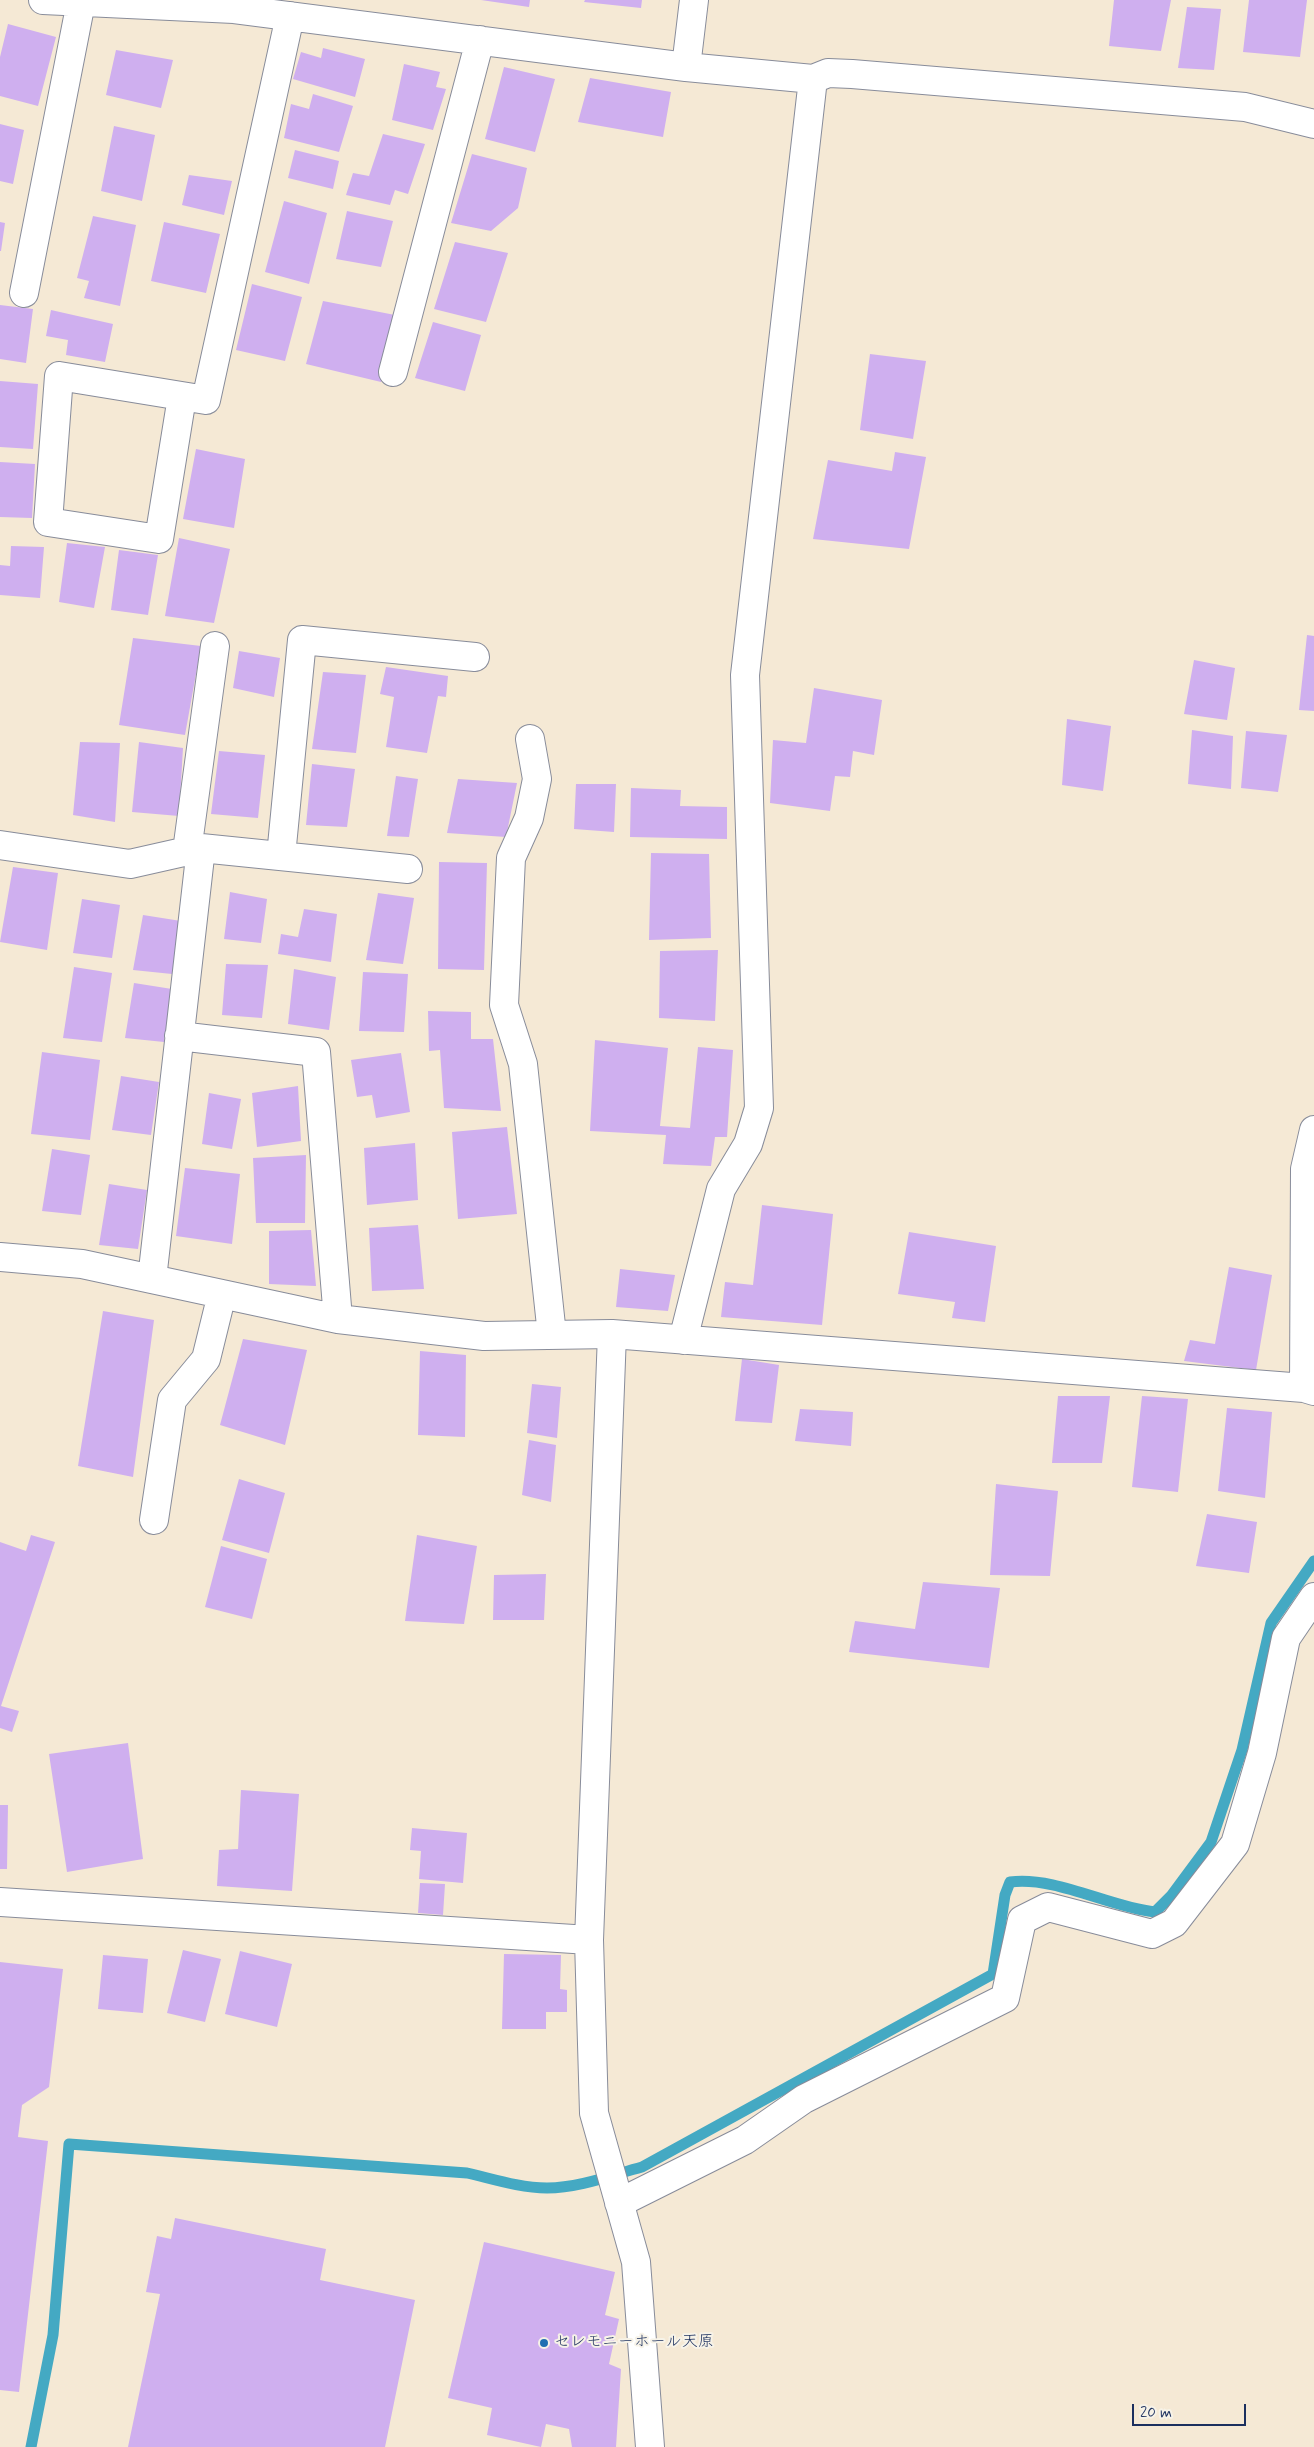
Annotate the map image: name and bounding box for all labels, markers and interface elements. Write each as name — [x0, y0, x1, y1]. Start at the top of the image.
place label: セレモニーホール天原 — [554, 2333, 714, 2353]
marker: セレモニーホール天原 — [538, 2337, 550, 2349]
scale bar — [1134, 2394, 1248, 2426]
text: 20 m — [1140, 2403, 1172, 2423]

